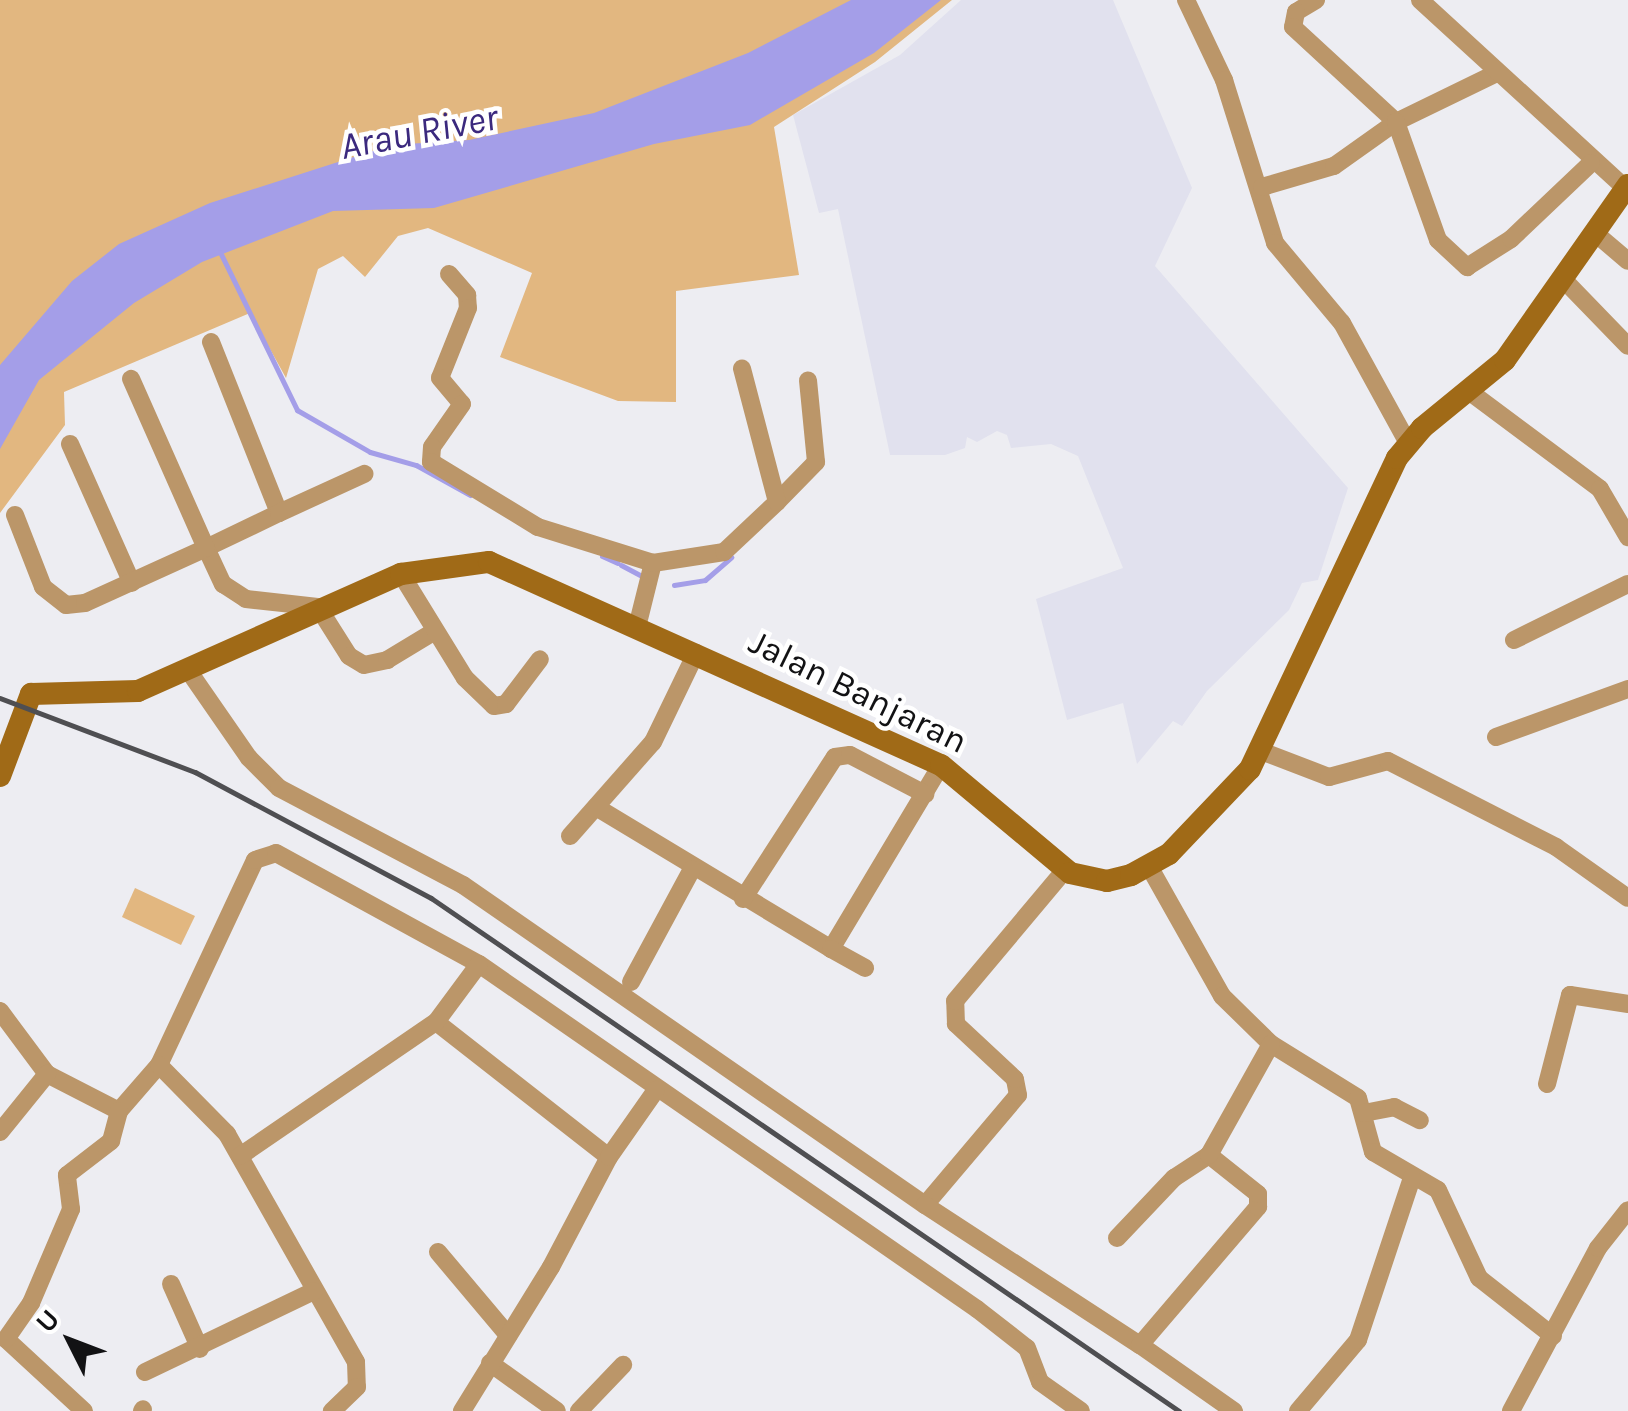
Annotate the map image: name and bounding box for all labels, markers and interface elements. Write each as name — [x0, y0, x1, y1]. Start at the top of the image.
water label: Arau River — [336, 94, 502, 170]
street label: Jalan Banjaran — [742, 621, 974, 763]
north arrow — [20, 1291, 120, 1391]
text: U — [29, 1302, 66, 1339]

